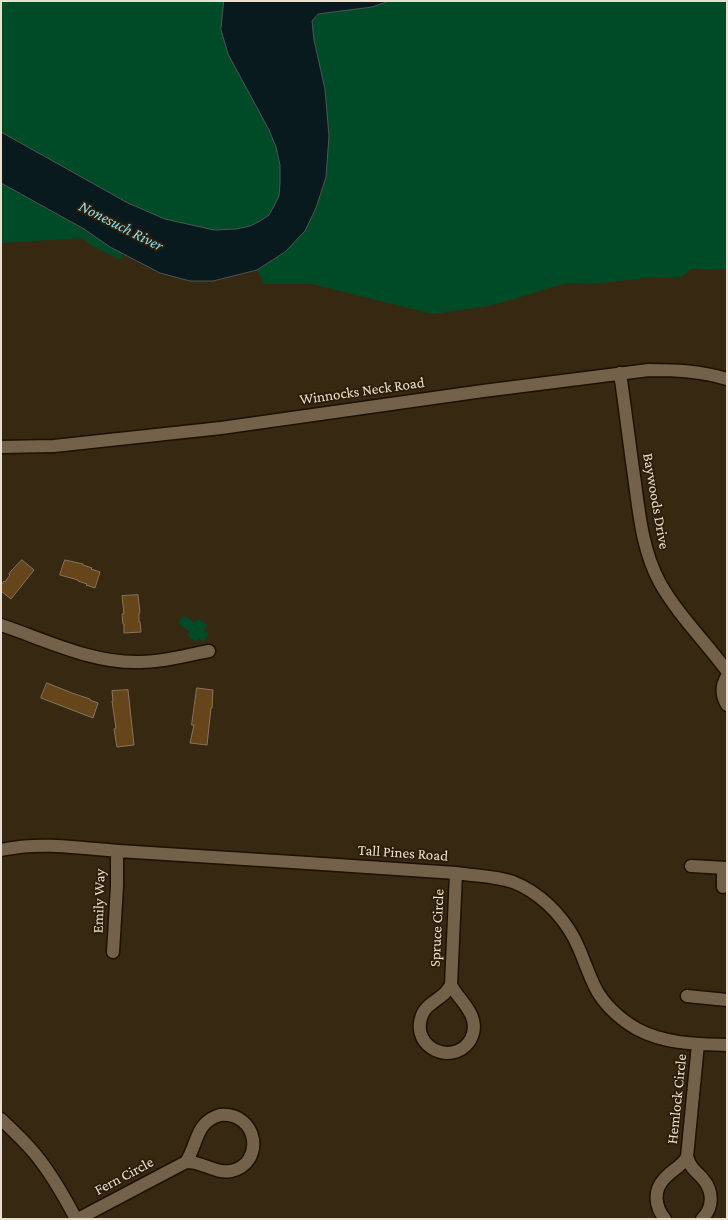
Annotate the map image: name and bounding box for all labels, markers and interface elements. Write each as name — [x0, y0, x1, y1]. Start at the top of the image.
water label: Nonesuch River — [76, 197, 166, 255]
street label: Winnocks Neck Road — [298, 373, 426, 409]
street label: Baywoods Drive — [639, 452, 673, 550]
street label: Tall Pines Road — [357, 841, 449, 865]
street label: Emily Way — [89, 868, 109, 934]
street label: Spruce Circle — [426, 888, 448, 968]
street label: Hemlock Circle — [663, 1053, 691, 1145]
street label: Fern Circle — [91, 1153, 157, 1199]

